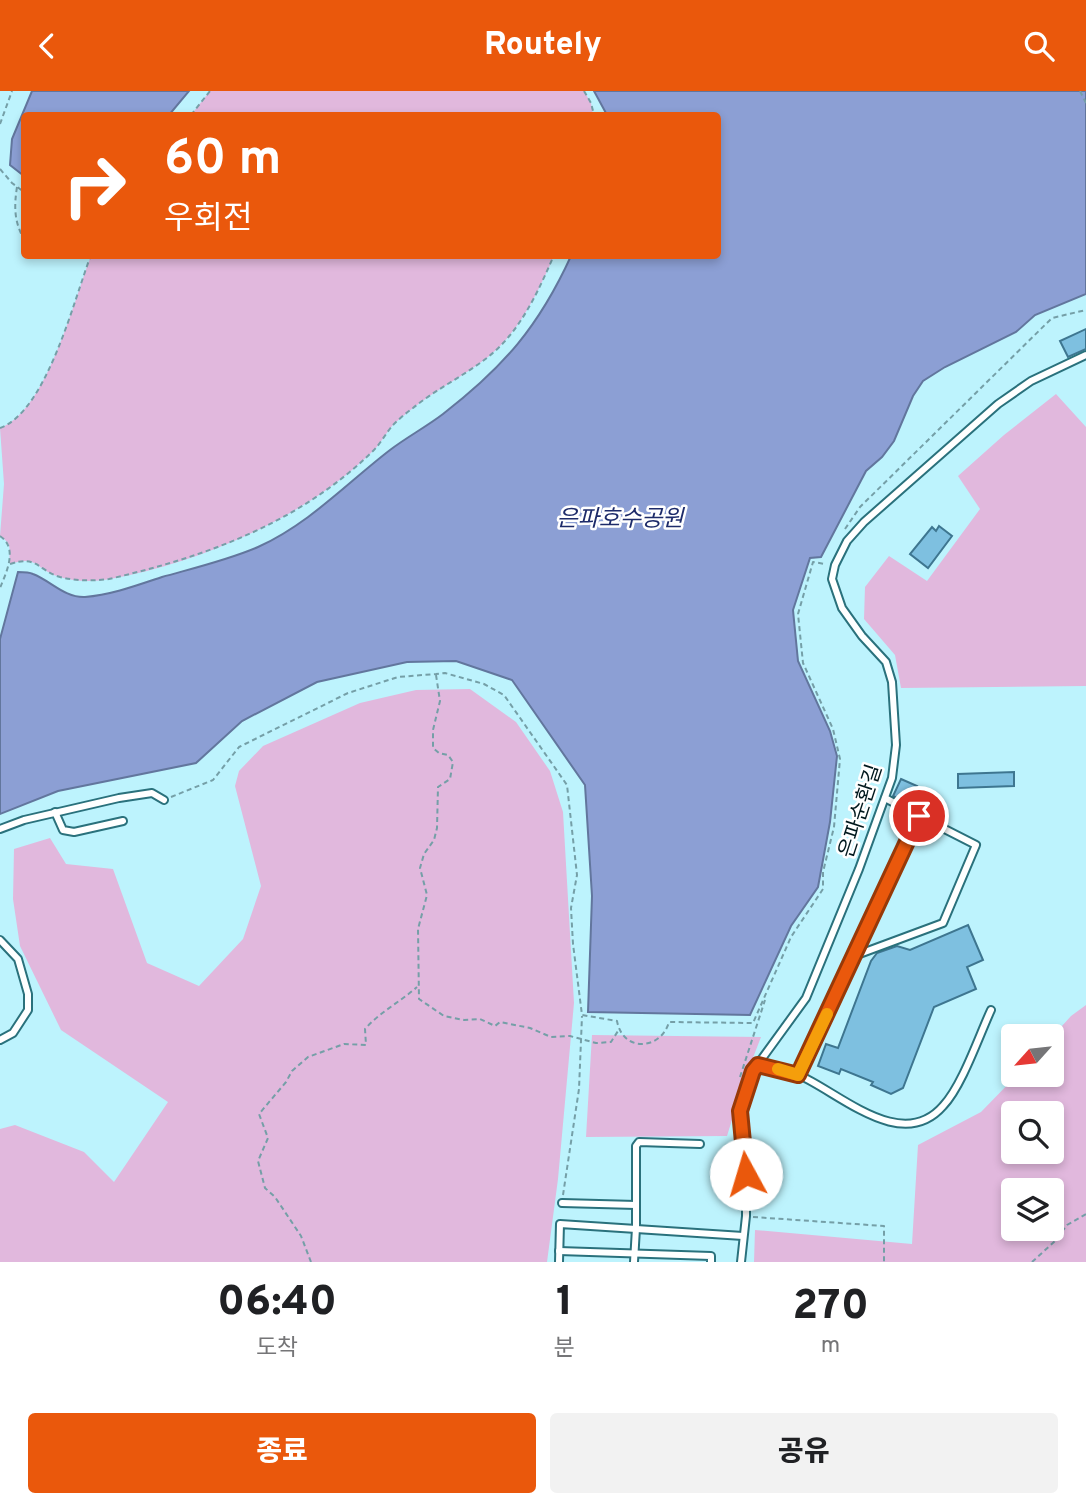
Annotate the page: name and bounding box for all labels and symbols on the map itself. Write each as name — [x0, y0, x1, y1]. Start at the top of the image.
water label: 은파호수공원 — [557, 506, 685, 535]
street label: 은파순환길 — [834, 761, 889, 862]
pin — [889, 786, 949, 846]
north arrow — [1001, 1024, 1064, 1087]
position arrow — [709, 1137, 783, 1211]

